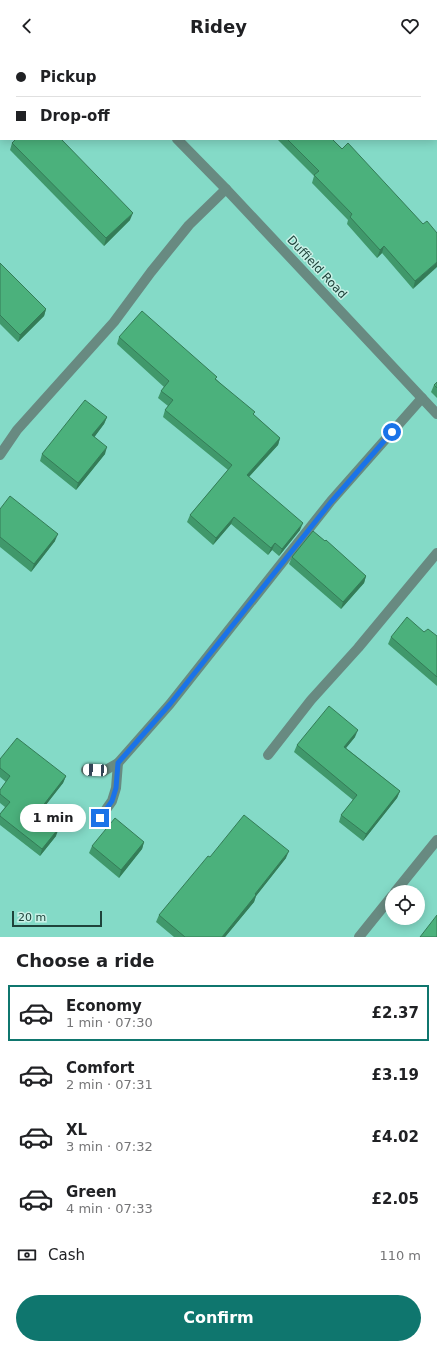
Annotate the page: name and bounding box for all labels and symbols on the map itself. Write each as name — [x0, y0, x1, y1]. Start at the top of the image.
street label: Duffield Road — [284, 233, 350, 301]
route start — [383, 423, 401, 441]
car — [83, 763, 107, 777]
callout: 1 min — [20, 804, 86, 832]
route end — [91, 809, 109, 827]
scale bar — [12, 909, 102, 928]

